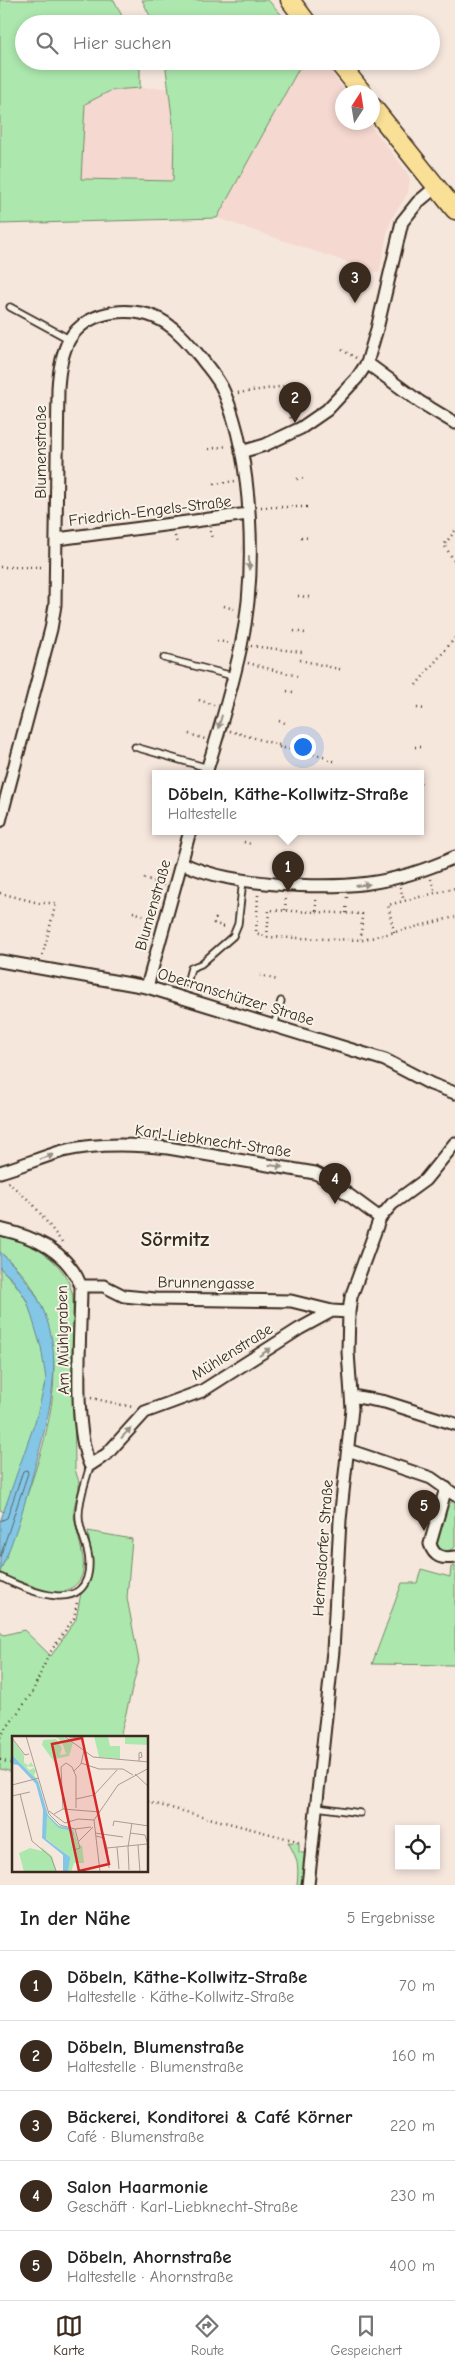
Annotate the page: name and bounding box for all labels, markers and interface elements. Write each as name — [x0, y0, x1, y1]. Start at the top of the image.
search box — [15, 15, 440, 70]
icon: search — [33, 29, 61, 57]
text: Hier suchen — [73, 32, 171, 54]
north arrow — [335, 85, 380, 130]
pin: 3 — [339, 262, 371, 303]
pin: 2 — [279, 382, 311, 423]
street label: Blumenstraße — [32, 405, 50, 499]
street label: Friedrich-Engels-Straße — [67, 492, 233, 530]
one-way arrow — [245, 555, 253, 571]
one-way arrow — [216, 715, 224, 730]
your location — [290, 734, 316, 760]
popup — [152, 770, 424, 835]
text: Döbeln, Käthe-Kollwitz-Straße — [168, 783, 408, 805]
text: Haltestelle — [168, 805, 237, 823]
pin: 1 — [272, 851, 304, 892]
street label: Blumenstraße — [131, 857, 175, 953]
one-way arrow — [355, 881, 371, 889]
street label: Oberranschützer Straße — [156, 965, 316, 1029]
street label: Karl-Liebknecht-Straße — [134, 1121, 292, 1161]
one-way arrow — [39, 1153, 54, 1160]
one-way arrow — [268, 1163, 284, 1171]
pin: 4 — [319, 1163, 351, 1204]
district label: Sörmitz — [141, 1227, 209, 1251]
street label: Brunnengasse — [157, 1273, 255, 1293]
street label: Am Mühlgraben — [53, 1285, 73, 1395]
street label: Mühlenstraße — [188, 1320, 276, 1384]
one-way arrow — [258, 1347, 271, 1357]
one-way arrow — [120, 1427, 132, 1439]
street label: Hermsdorfer Straße — [309, 1479, 337, 1617]
pin: 5 — [408, 1490, 440, 1531]
inset map — [12, 1736, 149, 1872]
map controls — [395, 1825, 440, 1870]
button: locate — [395, 1825, 440, 1870]
text: In der Nähe — [20, 1906, 130, 1930]
text: 5 Ergebnisse — [347, 1909, 435, 1927]
text: Döbeln, Käthe-Kollwitz-Straße — [67, 1966, 307, 1988]
text: 1 — [33, 1977, 39, 1995]
text: 70 m — [399, 1977, 435, 1995]
text: Haltestelle · Käthe-Kollwitz-Straße — [67, 1988, 294, 2006]
text: Döbeln, Blumenstraße — [67, 2036, 244, 2058]
text: 2 — [32, 2047, 40, 2065]
text: 160 m — [392, 2047, 435, 2065]
text: Haltestelle · Blumenstraße — [67, 2058, 243, 2076]
text: Bäckerei, Konditorei & Café Körner — [67, 2106, 353, 2128]
text: 3 — [32, 2117, 40, 2135]
text: 220 m — [390, 2117, 435, 2135]
text: Café · Blumenstraße — [67, 2128, 204, 2146]
text: Salon Haarmonie — [67, 2176, 208, 2198]
text: 4 — [32, 2187, 40, 2205]
text: 230 m — [390, 2187, 435, 2205]
text: Geschäft · Karl-Liebknecht-Straße — [67, 2198, 298, 2216]
text: Döbeln, Ahornstraße — [67, 2246, 232, 2268]
text: 5 — [32, 2257, 40, 2275]
text: 400 m — [389, 2257, 435, 2275]
text: Haltestelle · Ahornstraße — [67, 2268, 233, 2286]
tab: Karte — [53, 2312, 84, 2359]
tab: Route — [191, 2312, 224, 2359]
tab: Gespeichert — [330, 2312, 402, 2359]

